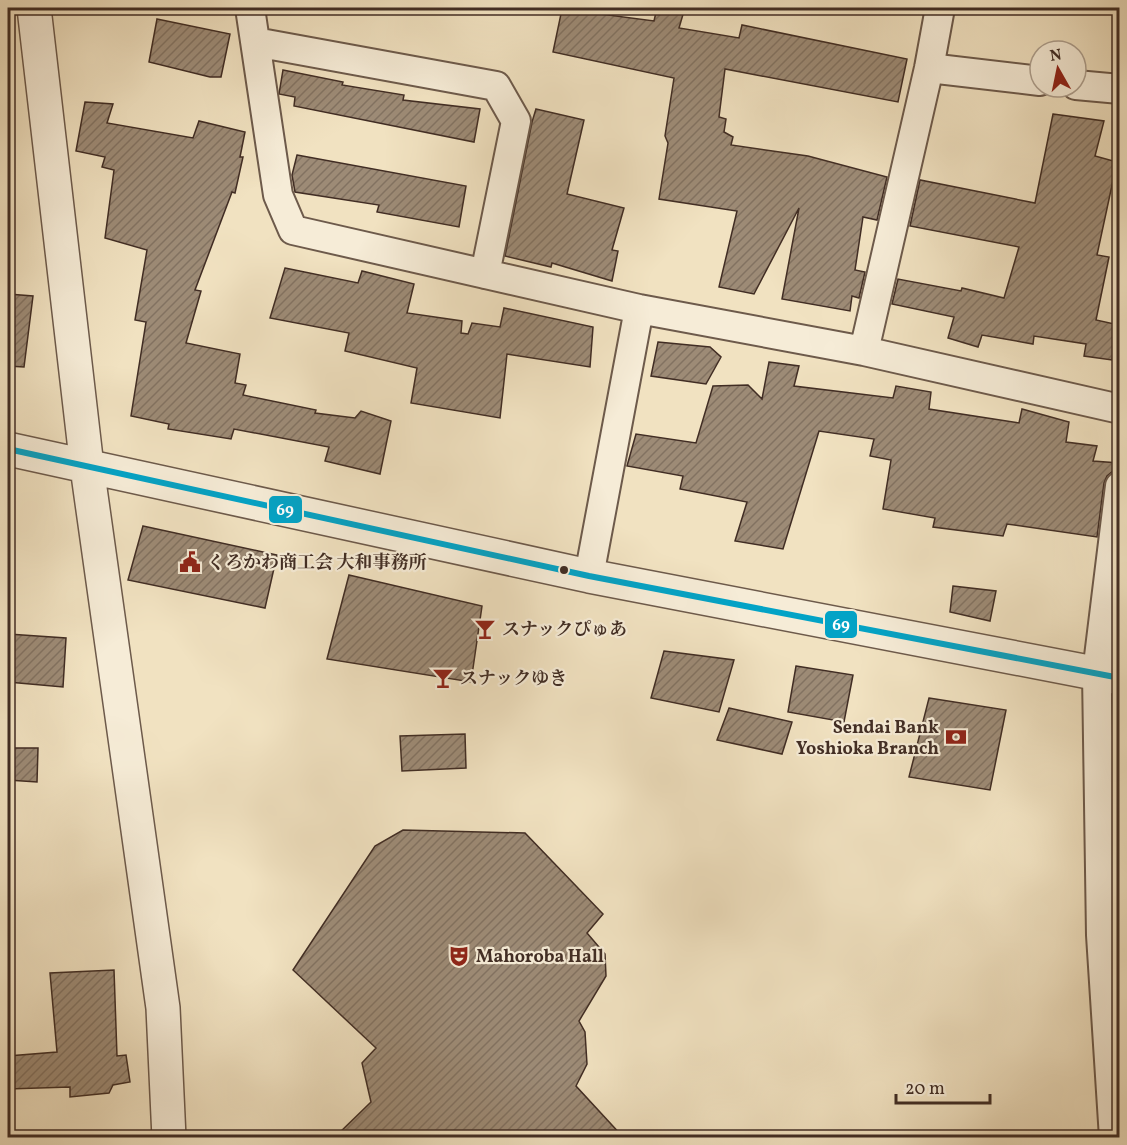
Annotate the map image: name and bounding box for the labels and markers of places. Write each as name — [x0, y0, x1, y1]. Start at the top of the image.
public building icon: くろかわ商工会 大和事務所 — [178, 550, 202, 574]
place label: くろかわ商工会 大和事務所 — [207, 551, 427, 576]
unlabelled marker — [558, 564, 570, 576]
bar icon: スナックぴゅあ — [473, 617, 497, 641]
place label: スナックぴゅあ — [502, 618, 627, 643]
bar icon: スナックゆき — [431, 666, 455, 690]
place label: スナックゆき — [460, 667, 567, 692]
place label: Sendai Bank Yoshioka Branch — [796, 716, 939, 762]
bank icon: Sendai Bank Yoshioka Branch — [944, 725, 968, 749]
theatre icon: Mahoroba Hall — [447, 944, 471, 968]
place label: Mahoroba Hall — [476, 945, 604, 970]

